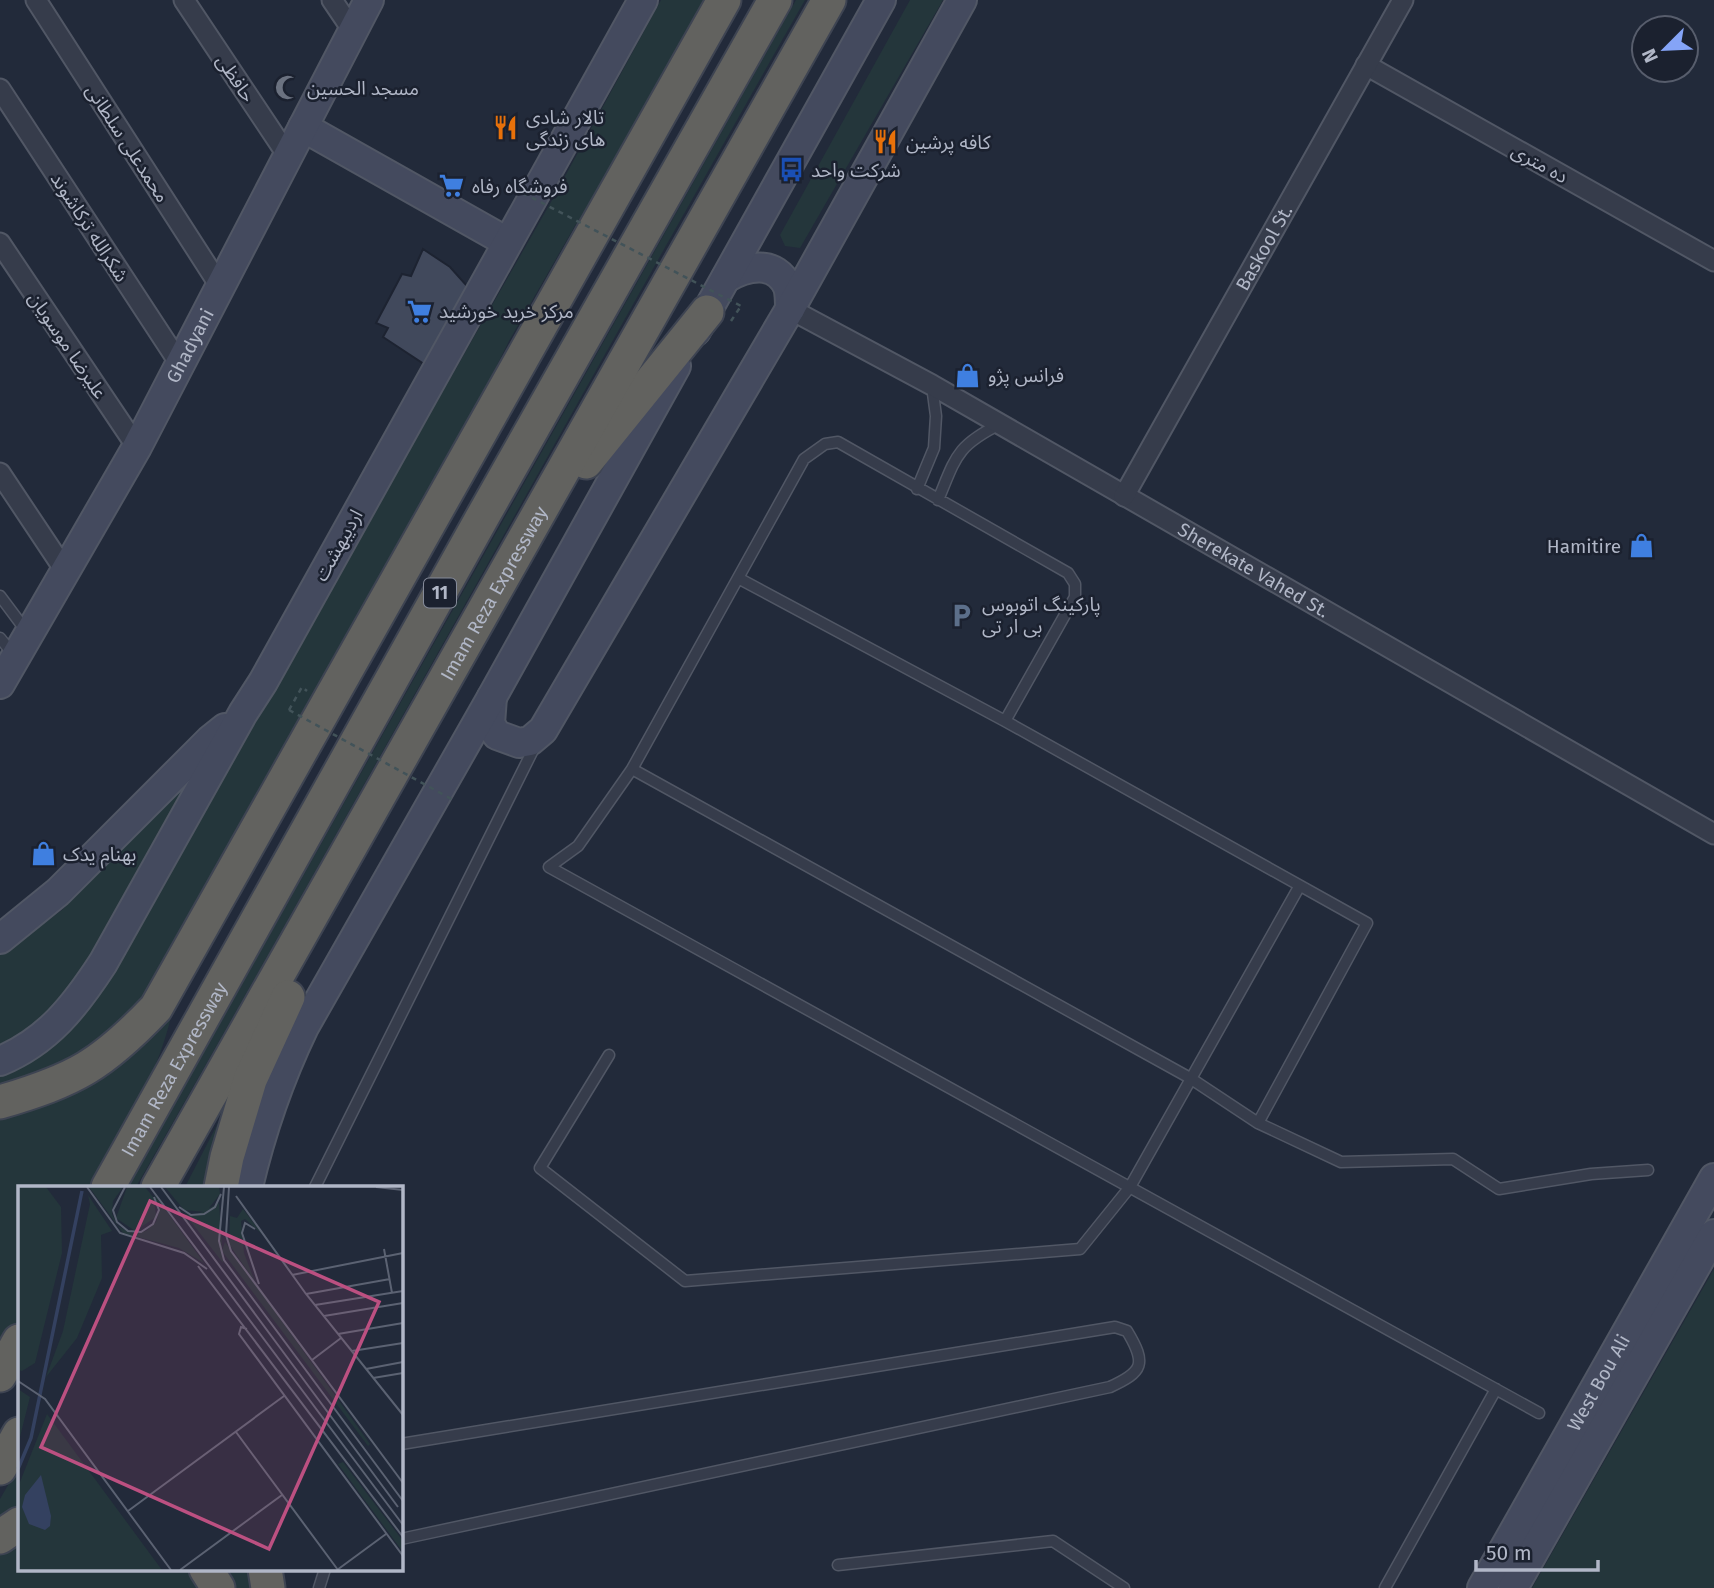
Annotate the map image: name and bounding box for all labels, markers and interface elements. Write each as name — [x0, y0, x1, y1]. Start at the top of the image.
north arrow — [1630, 14, 1700, 84]
text: N — [1637, 45, 1663, 66]
street label: حافظی — [211, 50, 260, 107]
mosque icon: مسجد الحسین — [273, 74, 301, 102]
place label: مسجد الحسین — [307, 77, 419, 100]
street label: محمدعلی سلطانی — [81, 80, 174, 207]
place label: تالار شادی های زندگی — [526, 106, 605, 151]
restaurant icon: تالار شادی های زندگی — [492, 114, 520, 142]
restaurant icon: کافه پرشین — [872, 128, 900, 156]
place label: کافه پرشین — [906, 131, 992, 155]
street label: ده متری — [1508, 139, 1572, 188]
bus stop icon: شرکت واحد — [777, 156, 805, 184]
place label: شرکت واحد — [811, 159, 901, 182]
street label: شکرالله ترکاشوند — [46, 168, 134, 286]
supermarket icon: فروشگاه رفاه — [438, 172, 466, 200]
place label: فروشگاه رفاه — [472, 175, 567, 198]
street label: Baskool St. — [1231, 201, 1297, 295]
street label: علیرضا موسویان — [23, 287, 112, 403]
supermarket icon: مرکز خرید خورشید — [405, 297, 433, 325]
place label: مرکز خرید خورشید — [439, 300, 574, 323]
street label: Ghadyani — [161, 305, 219, 387]
shop icon: فرانس پژو — [954, 361, 982, 389]
place label: فرانس پژو — [988, 364, 1064, 388]
street label: Imam Reza Expressway — [436, 502, 553, 685]
street label: اردیبهشت — [309, 505, 368, 585]
street label: Sherekate Vahed St. — [1174, 518, 1333, 623]
shop icon: Hamitire — [1627, 532, 1655, 560]
place label: Hamitire — [1547, 535, 1621, 558]
road number: 11 — [424, 578, 456, 608]
place label: پارکینگ اتوبوس بی ار تی — [982, 593, 1101, 638]
parking icon: پارکینگ اتوبوس بی ار تی — [948, 601, 976, 629]
shop icon: بهنام یدک — [29, 840, 57, 868]
place label: بهنام یدک — [63, 843, 136, 869]
street label: Imam Reza Expressway — [116, 977, 233, 1161]
inset map — [18, 1186, 402, 1570]
street label: West Bou Ali — [1562, 1331, 1635, 1435]
scale bar — [1476, 1528, 1598, 1572]
text: 50 m — [1486, 1540, 1532, 1566]

